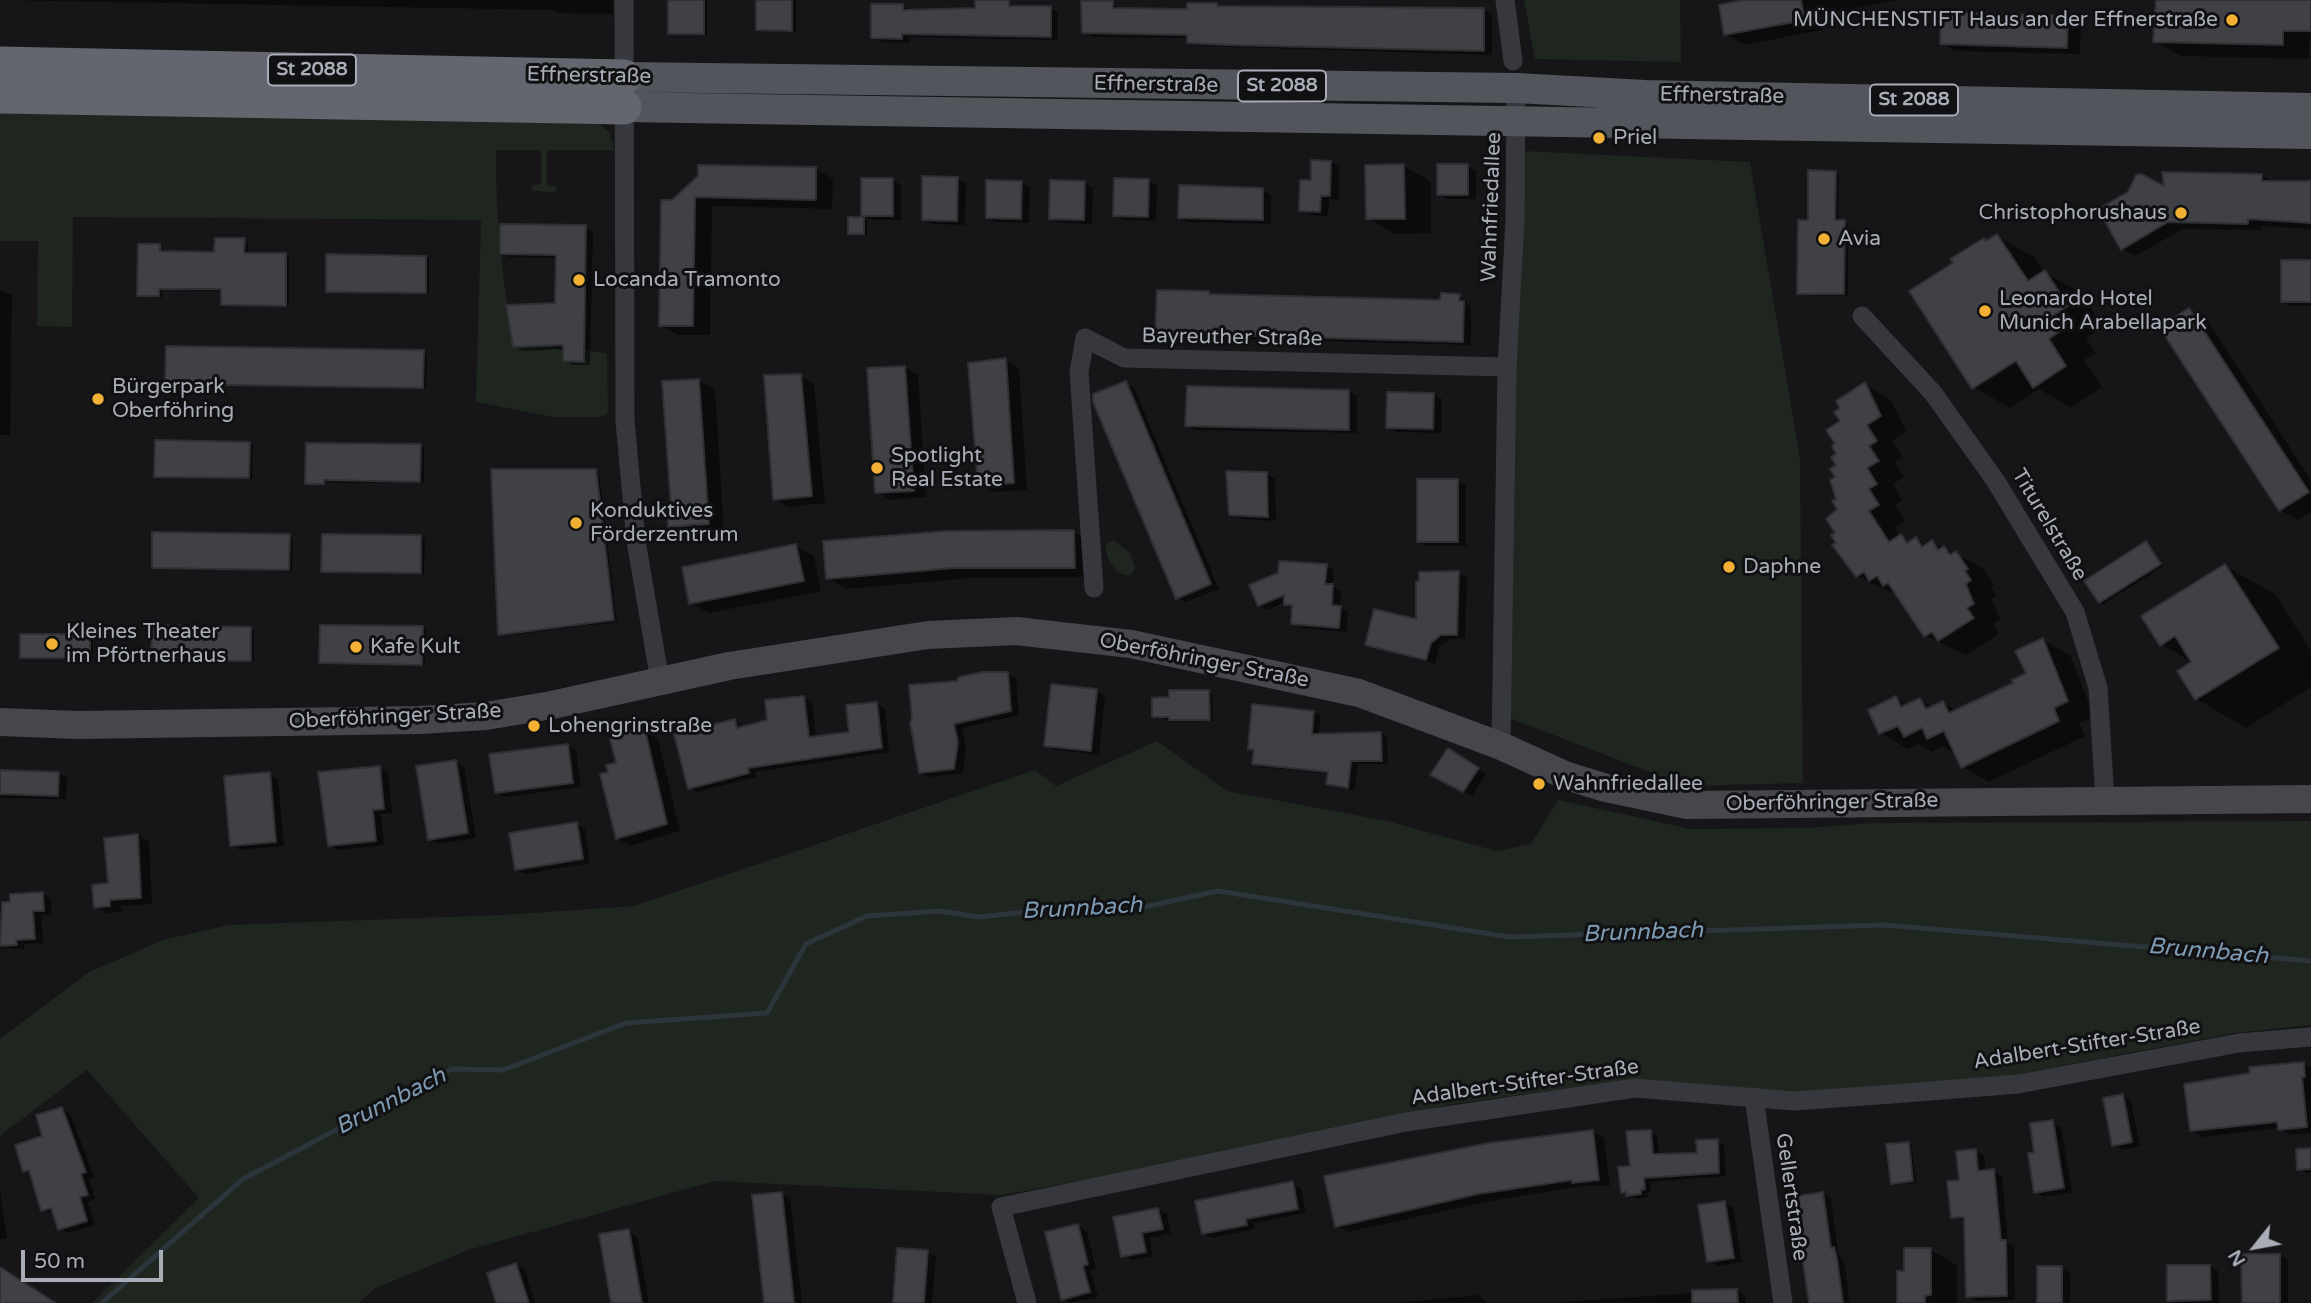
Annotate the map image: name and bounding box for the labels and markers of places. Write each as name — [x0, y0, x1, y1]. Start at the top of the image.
place label: MÜNCHENSTIFT Haus an der Effnerstraße — [1793, 7, 2218, 33]
marker: MÜNCHENSTIFT Haus an der Effnerstraße — [2224, 12, 2240, 28]
place label: Priel — [1613, 125, 1657, 151]
marker: Priel — [1591, 130, 1607, 146]
place label: Christophorushaus — [1979, 200, 2167, 226]
marker: Christophorushaus — [2173, 205, 2189, 221]
place label: Avia — [1838, 226, 1881, 252]
marker: Avia — [1816, 231, 1832, 247]
place label: Locanda Tramonto — [593, 267, 781, 293]
marker: Locanda Tramonto — [571, 272, 587, 288]
place label: Leonardo Hotel Munich Arabellapark — [1999, 286, 2207, 336]
marker: Leonardo Hotel Munich Arabellapark — [1977, 303, 1993, 319]
place label: Bürgerpark Oberföhring — [112, 374, 234, 424]
marker: Bürgerpark Oberföhring — [90, 391, 106, 407]
place label: Spotlight Real Estate — [891, 443, 1003, 493]
marker: Spotlight Real Estate — [869, 460, 885, 476]
place label: Konduktives Förderzentrum — [590, 498, 739, 548]
marker: Konduktives Förderzentrum — [568, 515, 584, 531]
place label: Daphne — [1743, 554, 1821, 580]
marker: Daphne — [1721, 559, 1737, 575]
place label: Kleines Theater im Pförtnerhaus — [66, 619, 226, 669]
place label: Kafe Kult — [370, 634, 460, 660]
marker: Kleines Theater im Pförtnerhaus — [44, 636, 60, 652]
marker: Kafe Kult — [348, 639, 364, 655]
place label: Lohengrinstraße — [548, 713, 712, 739]
marker: Lohengrinstraße — [526, 718, 542, 734]
place label: Wahnfriedallee — [1553, 771, 1703, 797]
marker: Wahnfriedallee — [1531, 776, 1547, 792]

